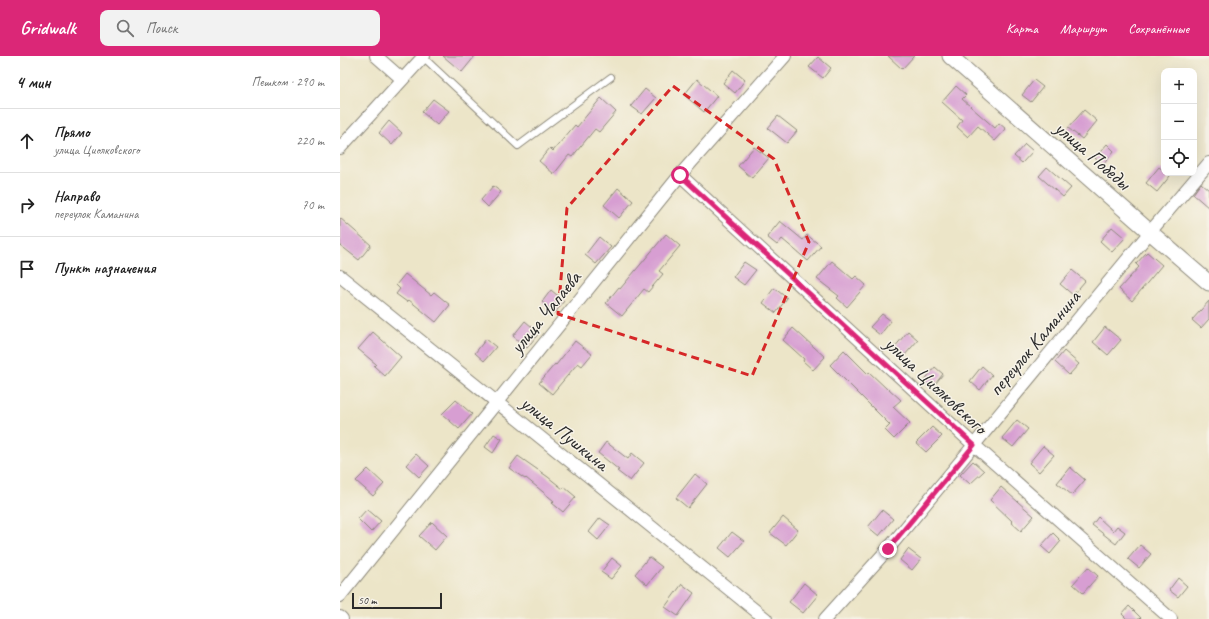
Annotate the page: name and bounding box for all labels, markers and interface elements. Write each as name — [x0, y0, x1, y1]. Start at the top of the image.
search box — [100, 10, 380, 46]
text: Gridwalk — [20, 16, 76, 40]
icon: search — [114, 17, 136, 39]
text: Поиск — [146, 19, 177, 38]
text: Карта — [1006, 20, 1038, 37]
text: Маршрут — [1060, 20, 1106, 37]
text: Сохранённые — [1128, 20, 1189, 37]
map controls — [1161, 68, 1197, 176]
button: + — [1161, 68, 1197, 104]
text: 4 мин — [16, 72, 51, 93]
text: Пешком · 290 m — [251, 74, 324, 90]
button: − — [1161, 104, 1197, 140]
street label: улица Победы — [1049, 115, 1137, 196]
text: Прямо — [54, 123, 90, 142]
icon: ahead — [16, 130, 38, 152]
text: 220 m — [296, 133, 324, 149]
button: locate — [1161, 140, 1197, 176]
text: улица Циолковского — [54, 142, 140, 158]
route start — [671, 166, 689, 184]
text: Направо — [54, 187, 100, 206]
icon: right — [16, 194, 38, 216]
text: 70 m — [302, 197, 324, 213]
text: переулок Каманина — [54, 206, 139, 222]
icon: arrive — [16, 258, 38, 280]
text: Пункт назначения — [54, 259, 156, 278]
street label: улица Чапаева — [504, 265, 587, 360]
street label: переулок Каманина — [983, 284, 1087, 401]
street label: улица Циолковского — [878, 331, 994, 441]
street label: улица Пушкина — [515, 390, 615, 477]
route end — [879, 540, 897, 558]
scale bar — [352, 591, 442, 610]
text: 50 m — [358, 593, 377, 607]

